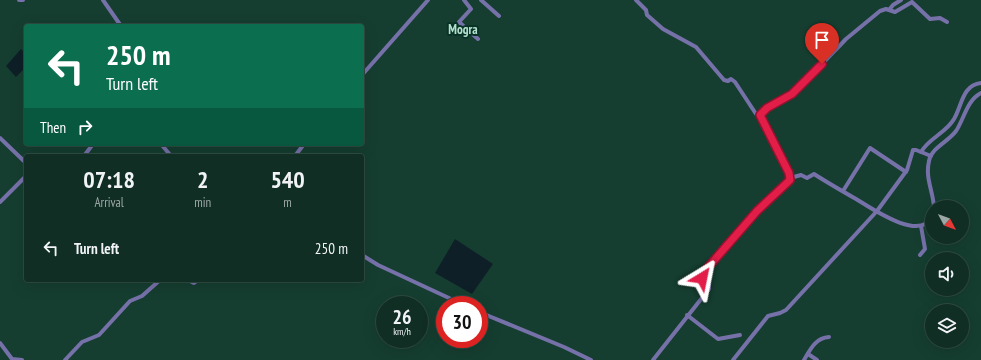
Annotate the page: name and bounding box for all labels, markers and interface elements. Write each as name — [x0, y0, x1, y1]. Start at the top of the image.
district label: Mogra — [448, 21, 478, 38]
pin — [805, 23, 839, 64]
icon: arrive — [811, 29, 833, 51]
text: 250 m — [106, 36, 170, 73]
icon: left — [40, 40, 92, 92]
text: Turn left — [106, 72, 158, 95]
icon: right — [74, 116, 96, 138]
text: Then — [40, 118, 66, 137]
text: 07:18 — [83, 164, 135, 195]
text: 2 — [197, 164, 208, 195]
text: 540 — [270, 164, 305, 195]
text: Arrival — [94, 194, 124, 211]
text: min — [194, 194, 211, 211]
text: m — [283, 194, 292, 211]
north arrow — [925, 200, 969, 244]
map controls — [925, 200, 969, 348]
icon: left — [40, 237, 62, 259]
text: Turn left — [74, 239, 119, 258]
text: 250 m — [315, 239, 348, 258]
button: sound — [925, 252, 969, 296]
position arrow — [681, 257, 723, 299]
speed limit sign: 30 — [436, 296, 488, 348]
text: 26 — [392, 304, 412, 330]
button: layers — [925, 304, 969, 348]
text: km/h — [393, 325, 411, 338]

